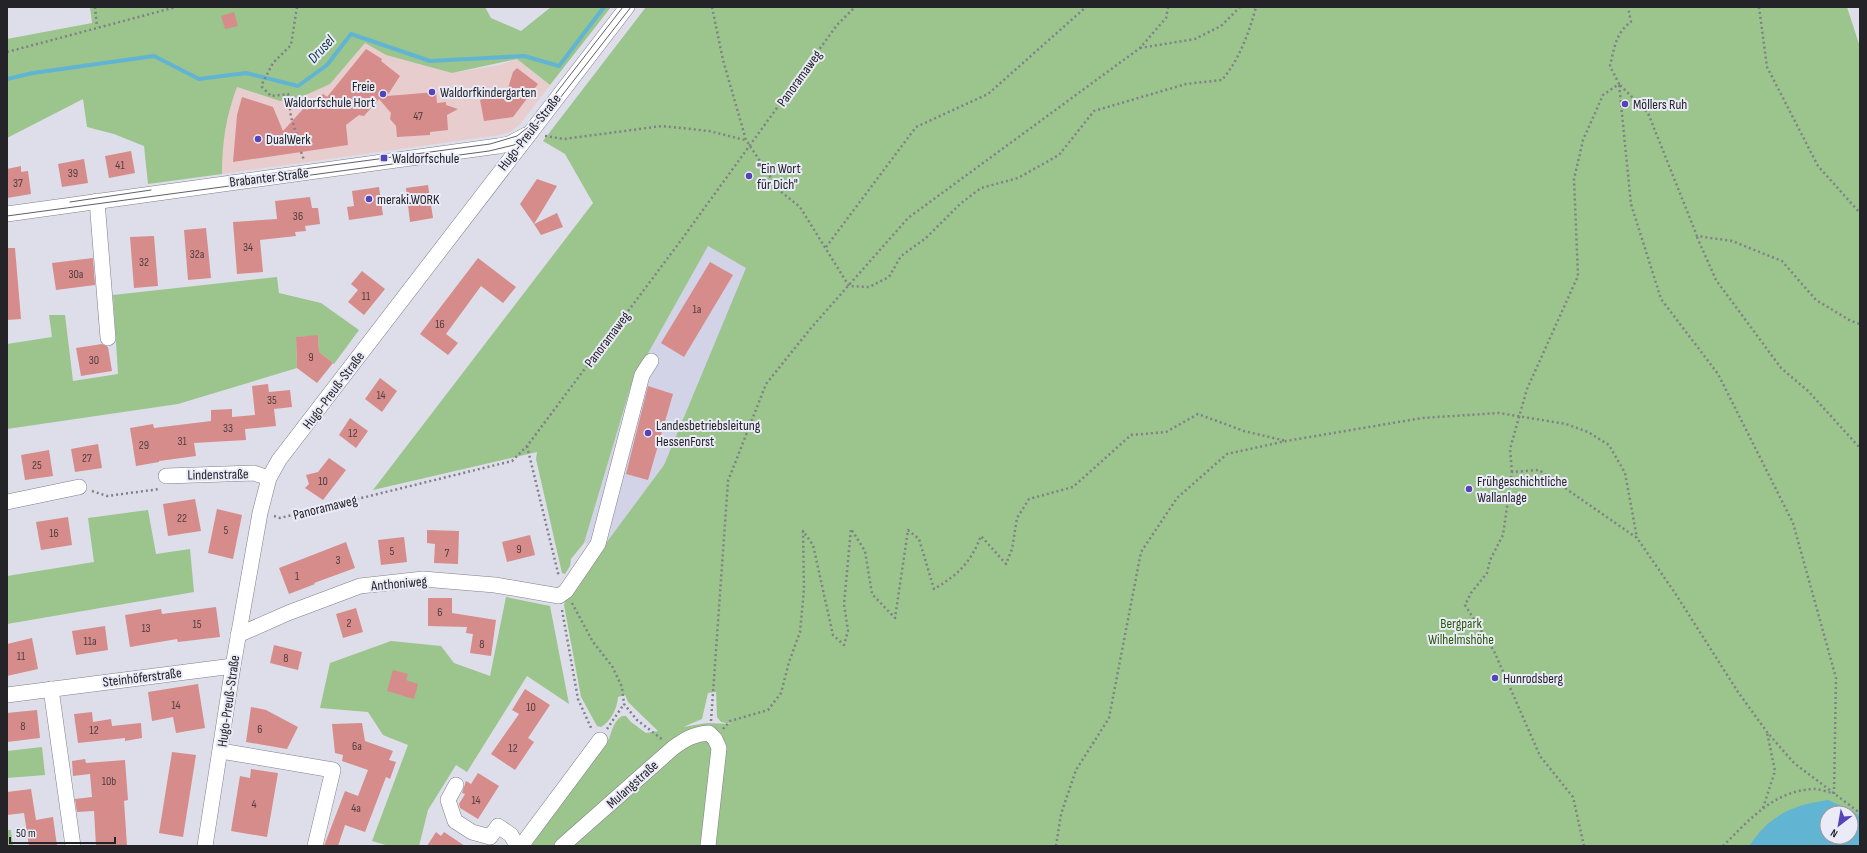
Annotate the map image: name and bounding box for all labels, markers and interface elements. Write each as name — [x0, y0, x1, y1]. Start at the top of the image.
water label: Drusel — [304, 30, 340, 67]
street label: Panoramaweg — [773, 46, 826, 110]
place label: Freie Waldorfschule Hort — [284, 78, 375, 111]
place label: Waldorfkindergarten — [440, 84, 536, 101]
marker: Waldorfkindergarten — [427, 87, 437, 97]
marker: Freie Waldorfschule Hort — [378, 89, 388, 99]
street label: Hugo-Preuß-Straße — [494, 91, 565, 174]
place label: Möllers Ruh — [1633, 96, 1687, 113]
marker: Möllers Ruh — [1620, 99, 1630, 109]
house number: 47 — [413, 109, 423, 124]
place label: DualWerk — [266, 131, 311, 148]
marker: DualWerk — [253, 134, 263, 144]
place label: Waldorfschule — [392, 150, 459, 167]
marker: Waldorfschule — [379, 153, 389, 163]
house number: 41 — [115, 158, 125, 173]
place label: "Ein Wort für Dich" — [757, 160, 801, 193]
street label: Brabanter Straße — [228, 164, 310, 191]
house number: 39 — [68, 166, 78, 181]
marker: "Ein Wort für Dich" — [744, 171, 754, 181]
house number: 37 — [13, 176, 23, 191]
place label: meraki.WORK — [377, 191, 440, 208]
marker: meraki.WORK — [364, 194, 374, 204]
house number: 36 — [293, 209, 303, 224]
house number: 34 — [243, 240, 253, 255]
house number: 32a — [190, 247, 205, 262]
house number: 32 — [139, 255, 149, 270]
house number: 30a — [68, 267, 84, 282]
house number: 11 — [362, 289, 371, 304]
house number: 1a — [693, 302, 702, 317]
street label: Panoramaweg — [581, 308, 634, 371]
house number: 16 — [435, 317, 445, 332]
street label: Hugo-Preuß-Straße — [299, 348, 368, 432]
house number: 9 — [308, 350, 314, 365]
house number: 30 — [89, 353, 99, 368]
house number: 14 — [376, 388, 386, 403]
house number: 35 — [267, 393, 277, 408]
place label: Landesbetriebsleitung HessenForst — [656, 417, 761, 450]
house number: 33 — [223, 421, 233, 436]
house number: 12 — [348, 426, 358, 441]
marker: Landesbetriebsleitung HessenForst — [643, 428, 653, 438]
house number: 31 — [177, 434, 187, 449]
house number: 29 — [139, 438, 149, 453]
house number: 27 — [82, 451, 92, 466]
house number: 25 — [32, 458, 42, 473]
street label: Lindenstraße — [187, 465, 249, 484]
place label: Frühgeschichtliche Wallanlage — [1477, 473, 1567, 506]
house number: 10 — [318, 474, 328, 489]
marker: Frühgeschichtliche Wallanlage — [1464, 484, 1474, 494]
street label: Panoramaweg — [291, 491, 359, 524]
house number: 22 — [177, 511, 187, 526]
house number: 5 — [224, 523, 229, 538]
house number: 16 — [49, 526, 59, 541]
house number: 9 — [516, 542, 522, 557]
house number: 5 — [390, 544, 395, 559]
house number: 7 — [445, 546, 450, 561]
house number: 3 — [335, 553, 341, 568]
house number: 1 — [295, 569, 300, 584]
street label: Anthoniweg — [369, 573, 428, 594]
house number: 6 — [437, 605, 443, 620]
park label: Bergpark Wilhelmshöhe — [1428, 615, 1494, 648]
house number: 2 — [347, 616, 352, 631]
house number: 15 — [192, 617, 202, 632]
house number: 13 — [141, 621, 151, 636]
house number: 11a — [83, 634, 97, 649]
house number: 8 — [479, 637, 485, 652]
house number: 11 — [17, 649, 26, 664]
house number: 8 — [283, 651, 289, 666]
street label: Hugo-Preuß-Straße — [214, 654, 243, 748]
street label: Steinhöferstraße — [102, 664, 182, 691]
place label: Hunrodsberg — [1503, 670, 1564, 687]
marker: Hunrodsberg — [1490, 673, 1500, 683]
house number: 14 — [171, 698, 181, 713]
house number: 10 — [526, 700, 536, 715]
house number: 8 — [20, 719, 26, 734]
house number: 6 — [257, 722, 263, 737]
house number: 12 — [89, 723, 99, 738]
house number: 6a — [352, 739, 362, 754]
house number: 12 — [508, 741, 518, 756]
street label: Mulangstraße — [603, 757, 662, 812]
house number: 10b — [102, 774, 116, 789]
house number: 14 — [471, 793, 481, 808]
house number: 4 — [251, 797, 257, 812]
house number: 4a — [351, 801, 361, 816]
north arrow — [1819, 805, 1859, 845]
scale bar — [10, 819, 115, 845]
text: 50 m — [16, 826, 36, 841]
text: N — [1828, 826, 1840, 840]

